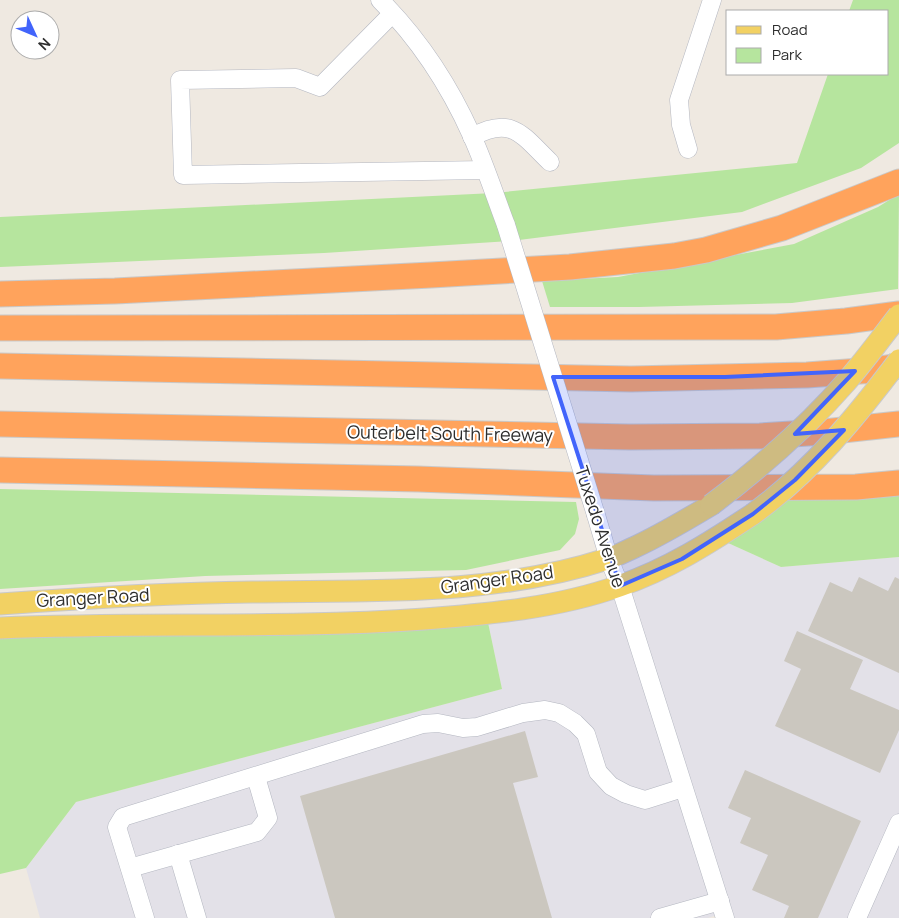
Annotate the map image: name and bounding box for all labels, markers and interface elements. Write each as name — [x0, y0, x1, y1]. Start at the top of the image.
north arrow — [10, 10, 60, 60]
legend — [726, 10, 889, 75]
text: Road — [772, 19, 808, 40]
text: N — [34, 34, 55, 55]
text: Park — [772, 44, 802, 65]
street label: Outerbelt South Freeway — [347, 419, 554, 447]
street label: Tuxedo Avenue — [570, 463, 632, 591]
street label: Granger Road — [439, 559, 555, 599]
street label: Granger Road — [36, 582, 150, 612]

